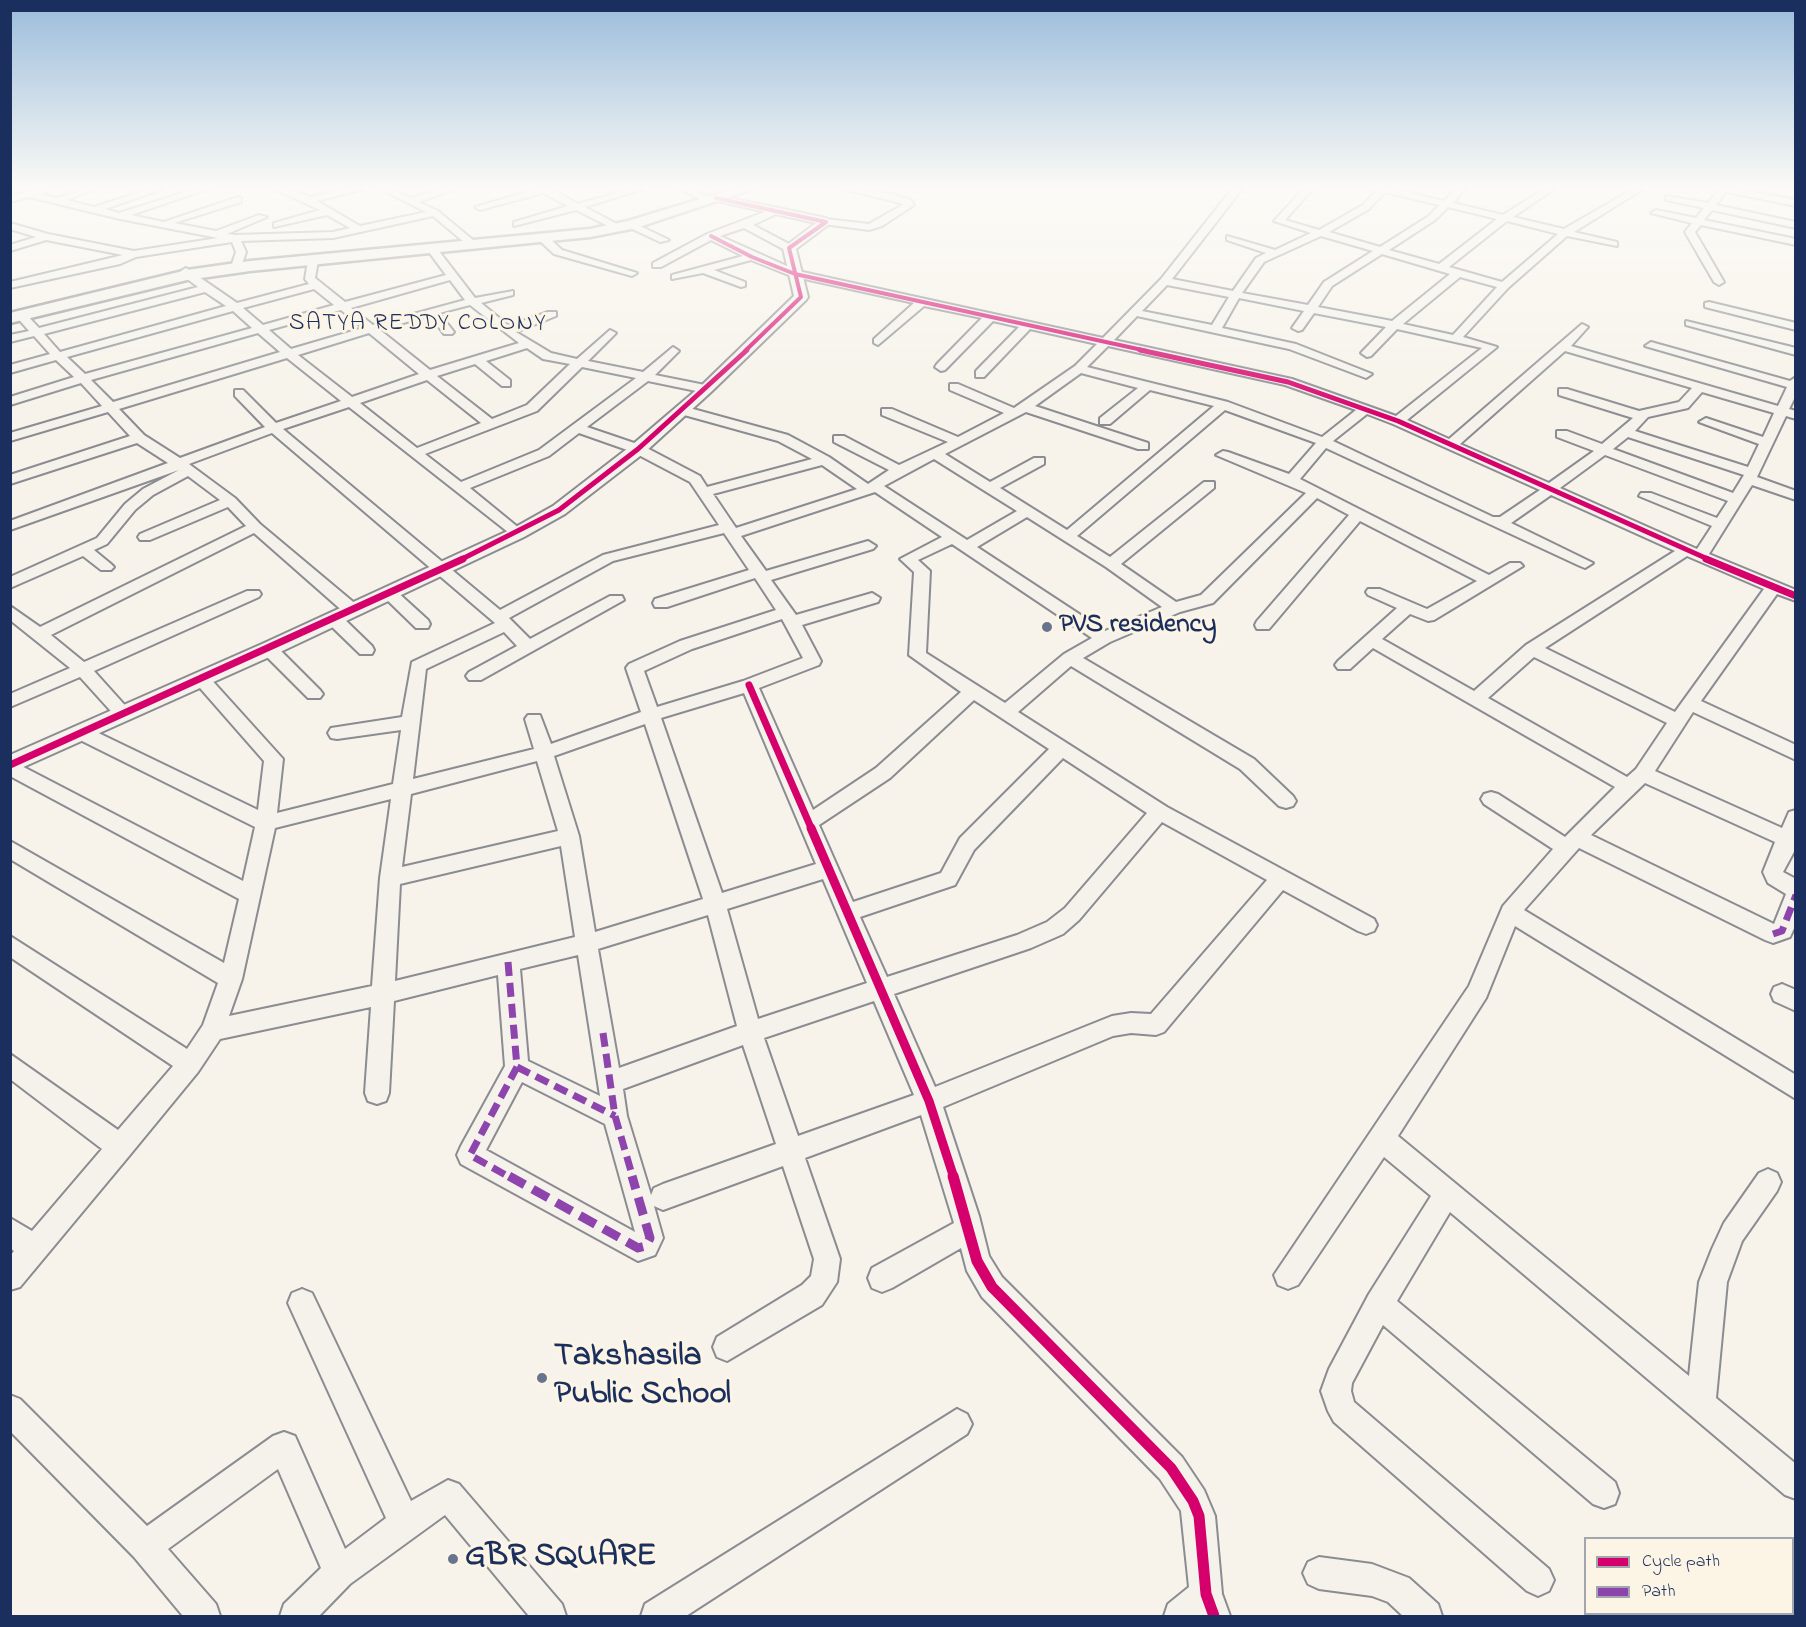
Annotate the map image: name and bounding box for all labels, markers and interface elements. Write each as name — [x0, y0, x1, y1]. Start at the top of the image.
district label: SATYA REDDY COLONY — [289, 311, 547, 339]
place label: PVS residency — [1059, 611, 1216, 643]
marker: PVS residency — [1040, 620, 1054, 634]
place label: Takshasila Public School — [554, 1339, 731, 1417]
marker: Takshasila Public School — [535, 1371, 549, 1385]
legend — [1584, 1537, 1794, 1615]
place label: GBR SQUARE — [465, 1539, 656, 1579]
text: Cycle path — [1642, 1549, 1720, 1575]
marker: GBR SQUARE — [446, 1552, 460, 1566]
text: Path — [1642, 1579, 1676, 1605]

